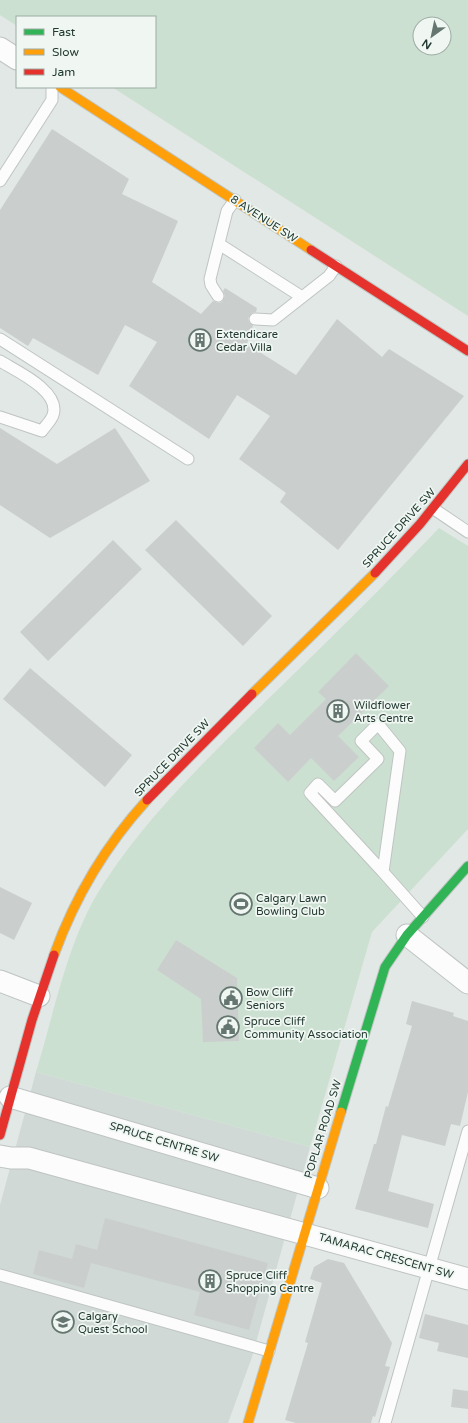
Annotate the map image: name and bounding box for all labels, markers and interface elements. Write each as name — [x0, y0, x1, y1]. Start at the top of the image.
legend — [16, 16, 156, 88]
north arrow — [412, 16, 452, 56]
text: Fast — [52, 25, 76, 39]
text: N — [420, 36, 434, 52]
text: Slow — [52, 45, 79, 59]
text: Jam — [52, 65, 75, 79]
street label: 8 AVENUE SW — [228, 193, 300, 245]
building icon: Extendicare Cedar Villa — [187, 327, 213, 353]
place label: Extendicare Cedar Villa — [216, 328, 278, 354]
street label: SPRUCE DRIVE SW — [360, 486, 438, 570]
building icon: Wildflower Arts Centre — [325, 698, 351, 724]
place label: Wildflower Arts Centre — [354, 699, 413, 725]
street label: SPRUCE DRIVE SW — [132, 717, 212, 799]
sports icon: Calgary Lawn Bowling Club — [228, 891, 254, 917]
place label: Calgary Lawn Bowling Club — [256, 892, 327, 918]
public building icon: Bow Cliff Seniors — [218, 985, 244, 1011]
place label: Bow Cliff Seniors — [246, 986, 294, 1012]
public building icon: Spruce Cliff Community Association — [215, 1014, 241, 1040]
place label: Spruce Cliff Community Association — [244, 1015, 368, 1041]
street label: POPLAR ROAD SW — [302, 1078, 344, 1180]
street label: SPRUCE CENTRE SW — [108, 1119, 220, 1165]
street label: TAMARAC CRESCENT SW — [317, 1231, 455, 1281]
building icon: Spruce Cliff Shopping Centre — [197, 1268, 223, 1294]
place label: Spruce Cliff Shopping Centre — [226, 1269, 314, 1295]
school or university icon: Calgary Quest School — [50, 1309, 76, 1335]
place label: Calgary Quest School — [78, 1310, 148, 1336]

